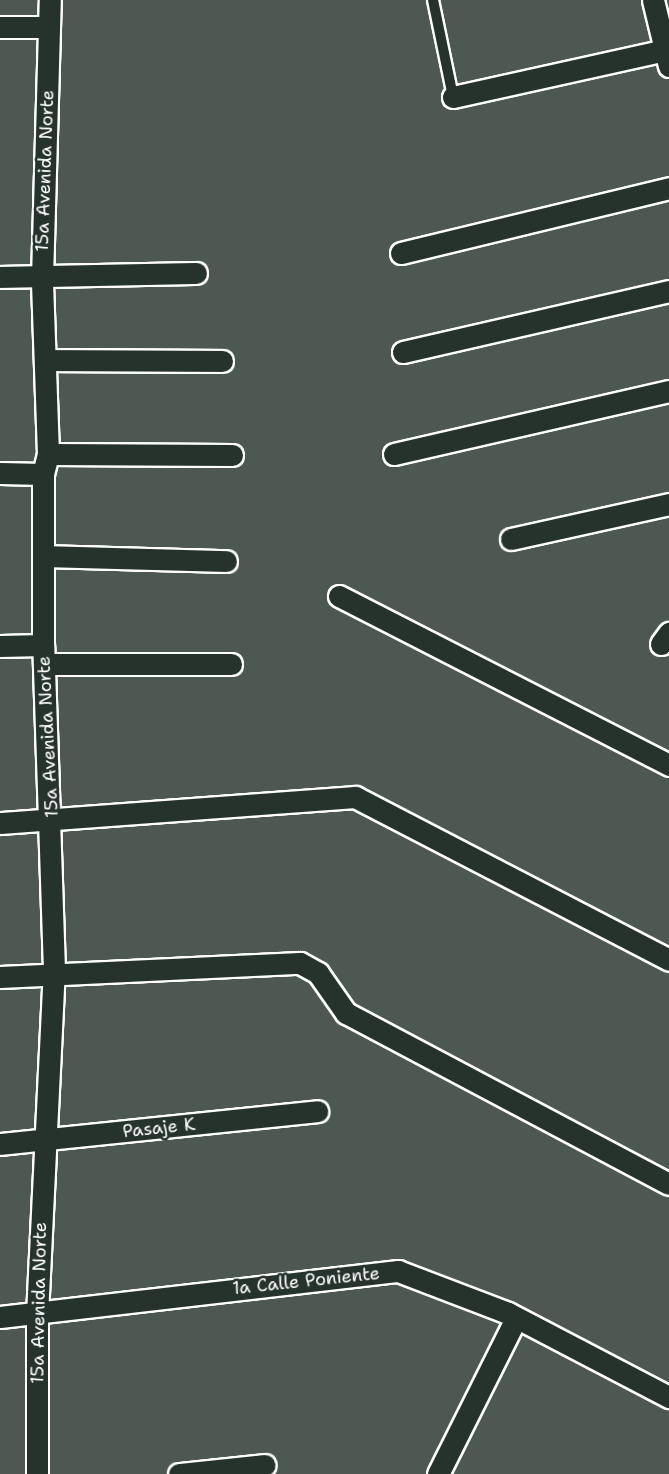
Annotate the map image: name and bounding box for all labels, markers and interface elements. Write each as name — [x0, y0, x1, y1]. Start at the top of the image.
street label: 15a Avenida Norte — [31, 90, 59, 252]
street label: 15a Avenida Norte — [33, 656, 63, 818]
street label: Pasaje K — [122, 1113, 196, 1143]
street label: 15a Avenida Norte — [27, 1222, 51, 1384]
street label: 1a Calle Poniente — [231, 1263, 381, 1299]

